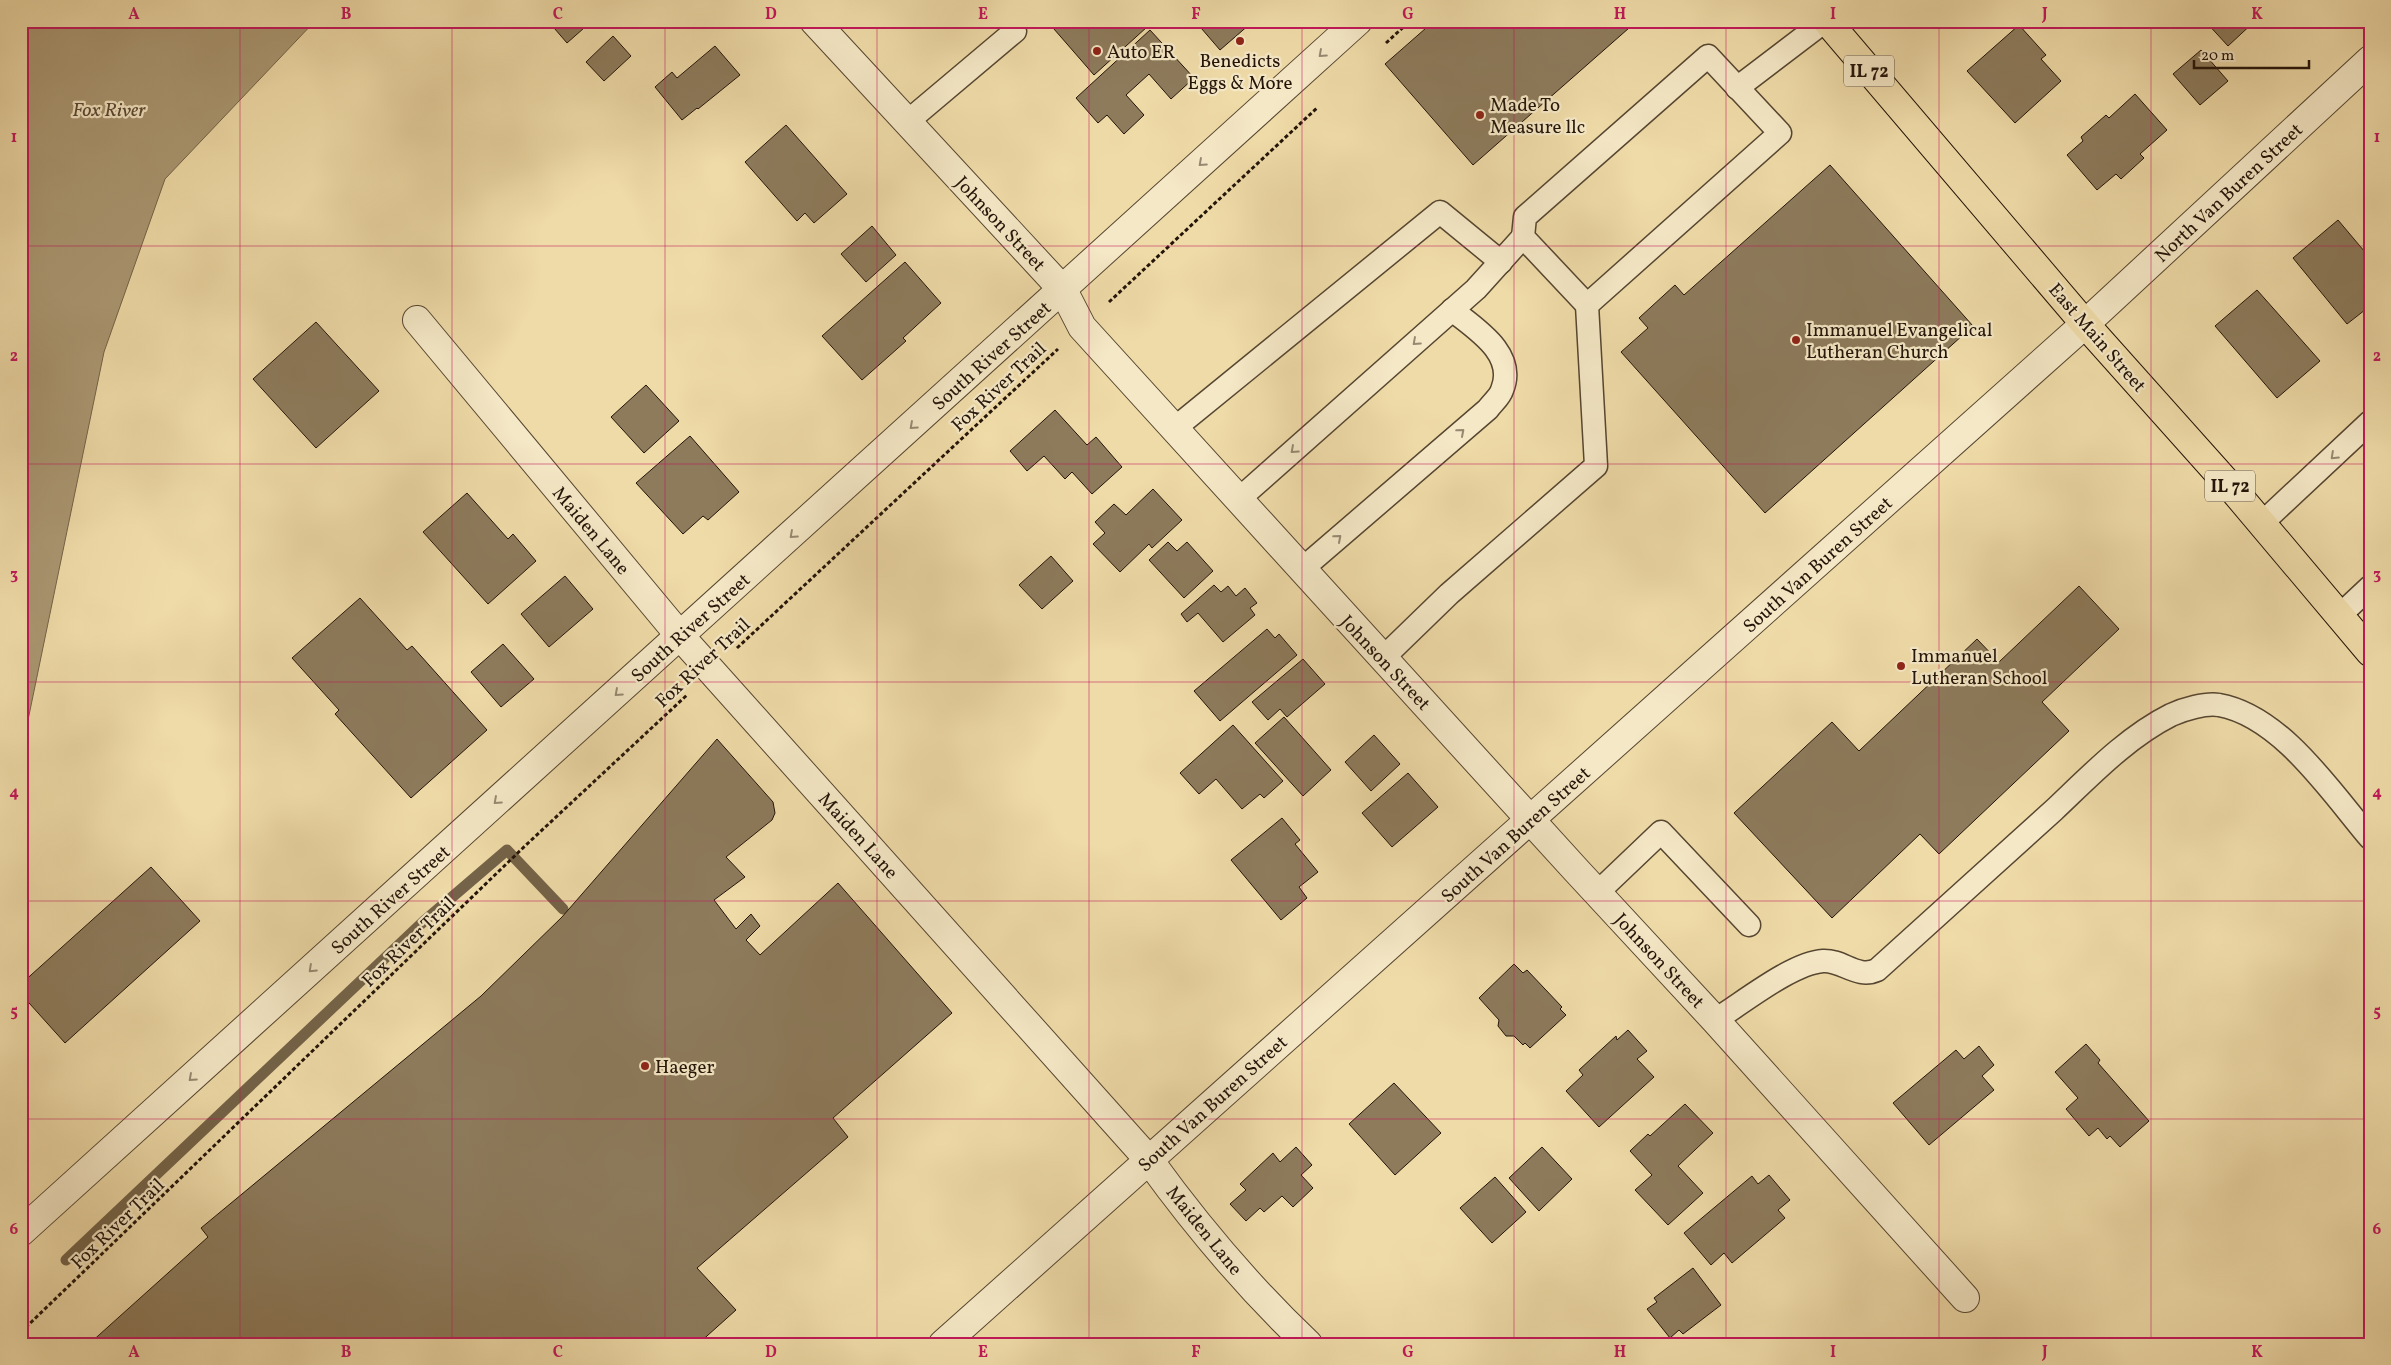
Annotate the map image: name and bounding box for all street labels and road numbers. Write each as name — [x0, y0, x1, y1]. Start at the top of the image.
road number: IL 72 — [1844, 56, 1894, 86]
street label: North Van Buren Street — [2150, 118, 2309, 269]
street label: Johnson Street — [948, 171, 1051, 278]
street label: East Main Street — [2042, 278, 2152, 399]
street label: South River Street — [927, 296, 1058, 417]
street label: Fox River Trail — [946, 336, 1053, 438]
road number: IL 72 — [2205, 471, 2255, 502]
street label: Maiden Lane — [546, 481, 635, 581]
street label: South Van Buren Street — [1738, 491, 1899, 640]
street label: South River Street — [626, 568, 757, 689]
street label: Johnson Street — [1333, 610, 1436, 717]
street label: Fox River Trail — [650, 612, 757, 714]
street label: South Van Buren Street — [1436, 761, 1597, 910]
street label: Maiden Lane — [812, 787, 903, 885]
street label: South River Street — [326, 840, 457, 961]
street label: Fox River Trail — [357, 891, 462, 994]
street label: Johnson Street — [1607, 908, 1710, 1015]
street label: South Van Buren Street — [1133, 1030, 1294, 1179]
street label: Fox River Trail — [66, 1173, 171, 1276]
street label: Maiden Lane — [1159, 1181, 1248, 1281]

